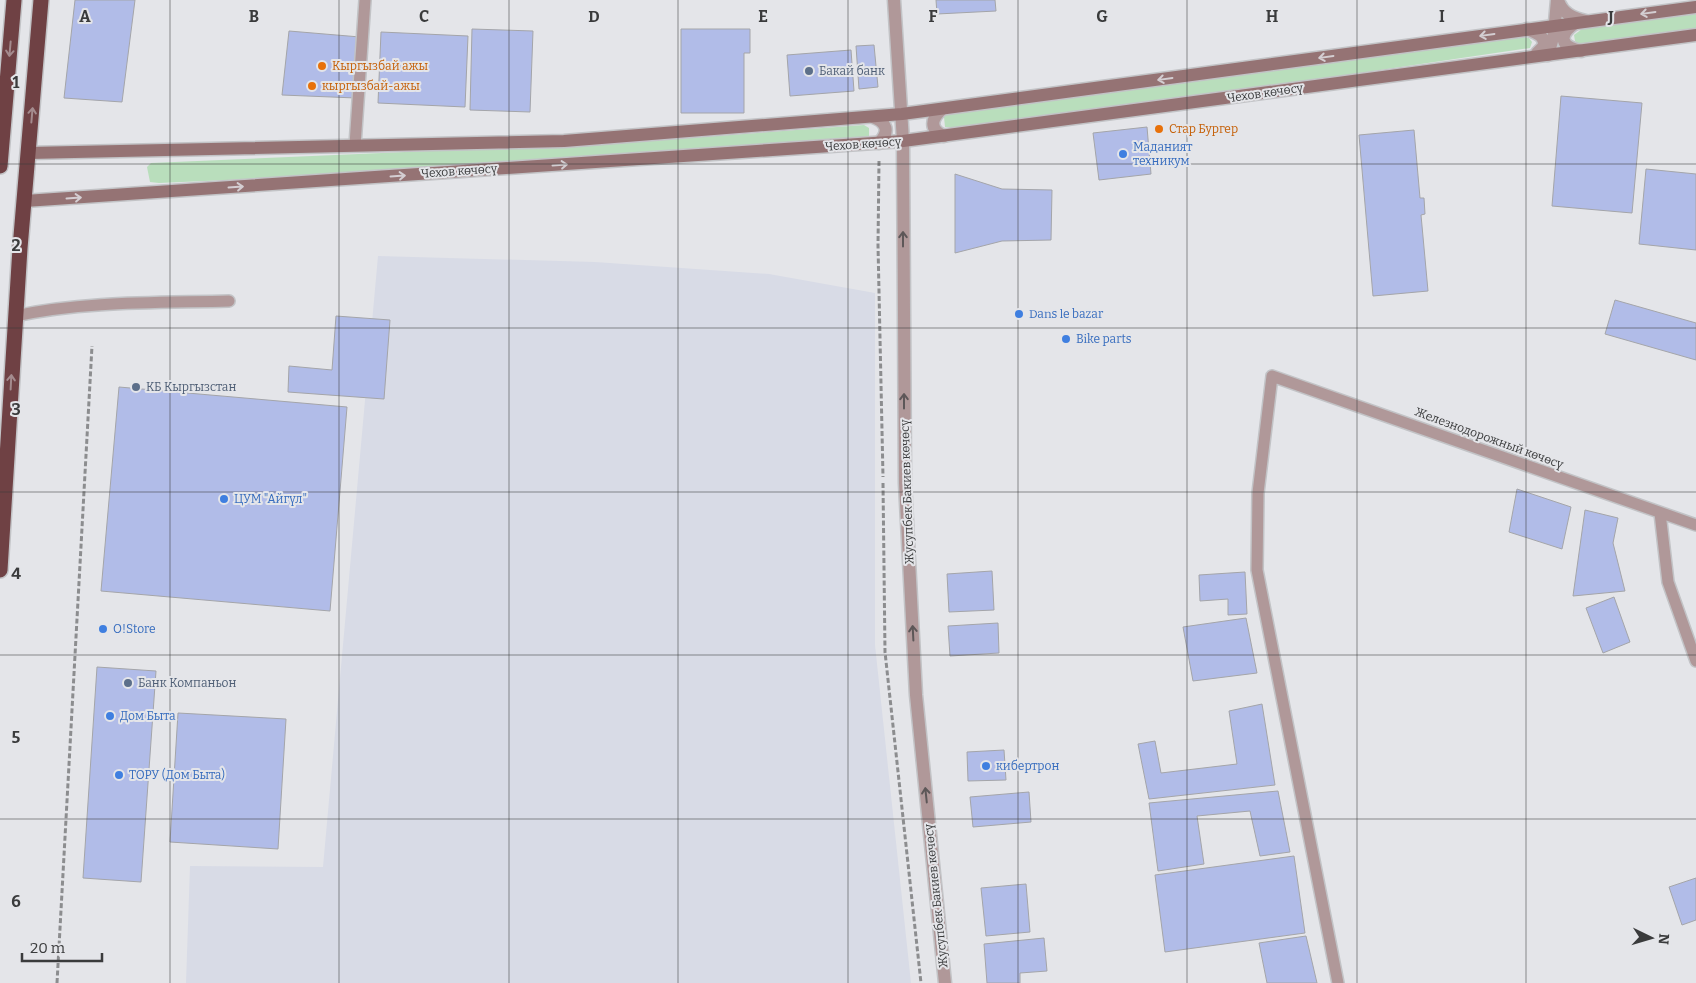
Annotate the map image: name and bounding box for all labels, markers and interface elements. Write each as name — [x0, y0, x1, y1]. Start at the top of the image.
text: A — [79, 7, 91, 26]
text: B — [249, 7, 259, 26]
text: C — [419, 7, 429, 26]
text: D — [588, 7, 600, 26]
text: E — [758, 7, 768, 26]
text: F — [929, 7, 938, 26]
text: G — [1096, 7, 1108, 26]
text: H — [1266, 7, 1279, 26]
text: I — [1439, 7, 1445, 26]
text: J — [1607, 7, 1614, 26]
one-way arrow — [1640, 8, 1656, 18]
one-way arrow — [1479, 30, 1495, 40]
one-way arrow — [5, 40, 15, 56]
one-way arrow — [1318, 52, 1334, 62]
place label: Кыргызбай ажы — [332, 59, 429, 73]
marker: Кыргызбай ажы — [316, 60, 328, 72]
place label: Бакай банк — [819, 64, 885, 78]
marker: Бакай банк — [803, 65, 815, 77]
text: 1 — [13, 73, 20, 92]
one-way arrow — [1157, 74, 1173, 84]
place label: кыргызбай-ажы — [322, 79, 420, 93]
marker: кыргызбай-ажы — [306, 80, 318, 92]
street label: Чехов көчөсү — [1226, 81, 1304, 105]
one-way arrow — [27, 108, 36, 124]
place label: Стар Бургер — [1169, 122, 1238, 136]
marker: Стар Бургер — [1153, 123, 1165, 135]
street label: Чехов көчөсү — [824, 134, 902, 154]
place label: Маданият техникум — [1133, 140, 1193, 168]
marker: Маданият техникум — [1117, 148, 1129, 160]
one-way arrow — [552, 160, 568, 169]
street label: Чехов көчөсү — [420, 161, 498, 181]
one-way arrow — [390, 171, 406, 180]
one-way arrow — [228, 182, 244, 191]
one-way arrow — [66, 193, 82, 202]
one-way arrow — [898, 231, 908, 247]
text: 2 — [11, 236, 21, 255]
place label: Dans le bazar — [1029, 307, 1104, 321]
marker: Dans le bazar — [1013, 308, 1025, 320]
place label: Bike parts — [1076, 332, 1132, 346]
marker: Bike parts — [1060, 333, 1072, 345]
one-way arrow — [7, 374, 16, 390]
place label: КБ Кыргызстан — [146, 380, 236, 394]
marker: КБ Кыргызстан — [130, 381, 142, 393]
one-way arrow — [899, 393, 909, 410]
text: 3 — [11, 400, 21, 419]
street label: Железнодорожный көчөсү — [1413, 405, 1566, 472]
street label: Жусупбек Бакиев көчөсү — [897, 419, 917, 565]
place label: ЦУМ "Айгүл" — [234, 492, 307, 506]
marker: ЦУМ "Айгүл" — [218, 493, 230, 505]
text: 4 — [11, 564, 21, 583]
place label: O!Store — [113, 622, 156, 636]
marker: O!Store — [97, 623, 109, 635]
one-way arrow — [908, 626, 917, 642]
place label: Банк Компаньон — [138, 676, 236, 690]
marker: Банк Компаньон — [122, 677, 134, 689]
place label: Дом Быта — [120, 709, 176, 723]
marker: Дом Быта — [104, 710, 116, 722]
text: 5 — [12, 728, 21, 747]
place label: кибертрон — [996, 759, 1059, 773]
marker: кибертрон — [980, 760, 992, 772]
place label: ТОРУ (Дом Быта) — [129, 767, 225, 782]
marker: ТОРУ (Дом Быта) — [113, 769, 125, 781]
one-way arrow — [921, 788, 931, 804]
street label: Жусупбек Бакиев көчөсү — [921, 823, 951, 969]
text: 6 — [11, 892, 21, 911]
north arrow — [1626, 913, 1676, 963]
scale bar — [22, 930, 102, 962]
text: N — [1654, 933, 1672, 945]
text: 20 m — [30, 939, 66, 957]

